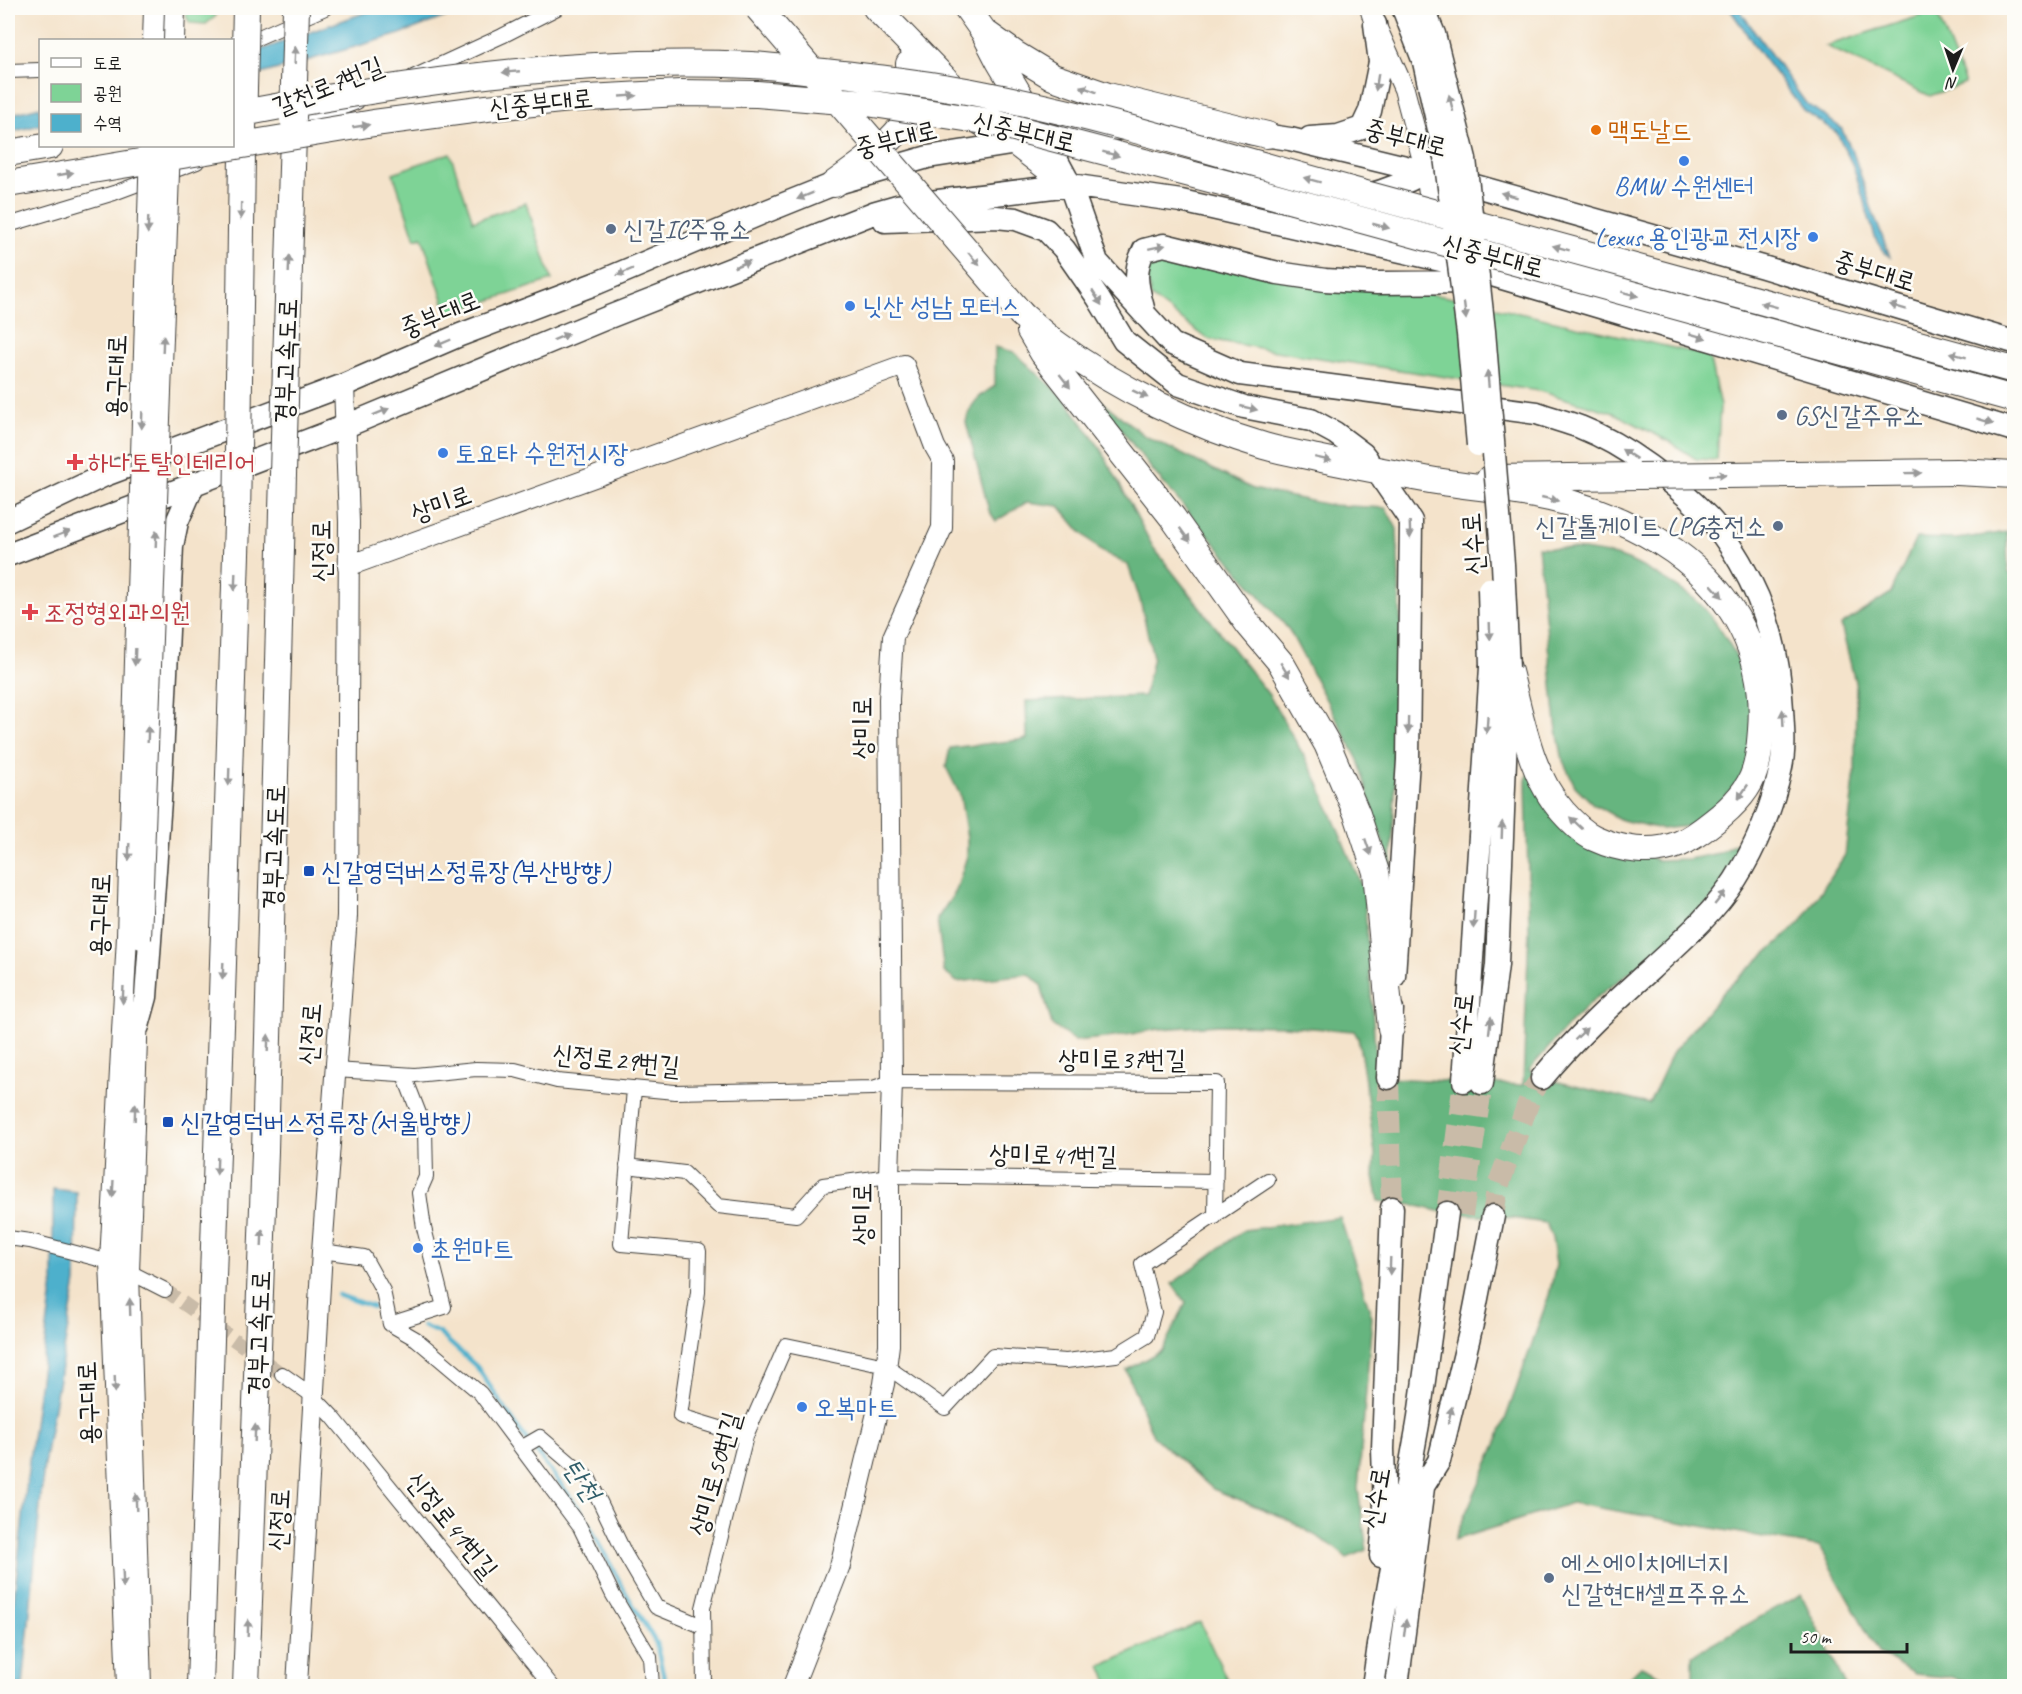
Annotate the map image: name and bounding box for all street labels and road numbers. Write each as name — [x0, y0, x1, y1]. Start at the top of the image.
street label: 갈천로7번길 — [268, 49, 388, 123]
street label: 신중부대로 — [487, 81, 595, 125]
street label: 신중부대로 — [969, 104, 1079, 160]
street label: 중부대로 — [1361, 112, 1451, 164]
street label: 중부대로 — [851, 113, 941, 165]
street label: 신중부대로 — [1438, 227, 1548, 285]
street label: 중부대로 — [1830, 243, 1920, 299]
street label: 중부대로 — [395, 283, 485, 345]
street label: 경부고속도로 — [267, 298, 305, 424]
street label: 용구대로 — [98, 334, 134, 418]
street label: 상미로 — [406, 478, 476, 530]
street label: 신수로 — [1454, 512, 1492, 576]
street label: 신정로 — [305, 520, 338, 582]
street label: 상미로 — [846, 697, 879, 759]
street label: 경부고속도로 — [255, 784, 293, 910]
street label: 용구대로 — [82, 873, 118, 957]
street label: 신수로 — [1441, 991, 1481, 1057]
street label: 신정로 — [291, 1002, 329, 1066]
street label: 신정로29번길 — [551, 1037, 681, 1083]
street label: 상미로37번길 — [1058, 1043, 1186, 1076]
street label: 상미로41번길 — [989, 1137, 1117, 1173]
street label: 상미로 — [846, 1183, 879, 1245]
street label: 경부고속도로 — [240, 1270, 278, 1396]
street label: 용구대로 — [70, 1361, 106, 1445]
street label: 상미로50번길 — [681, 1408, 749, 1540]
street label: 신수로 — [1354, 1464, 1398, 1532]
street label: 신정로41번길 — [399, 1465, 505, 1585]
street label: 신정로 — [261, 1488, 297, 1552]

